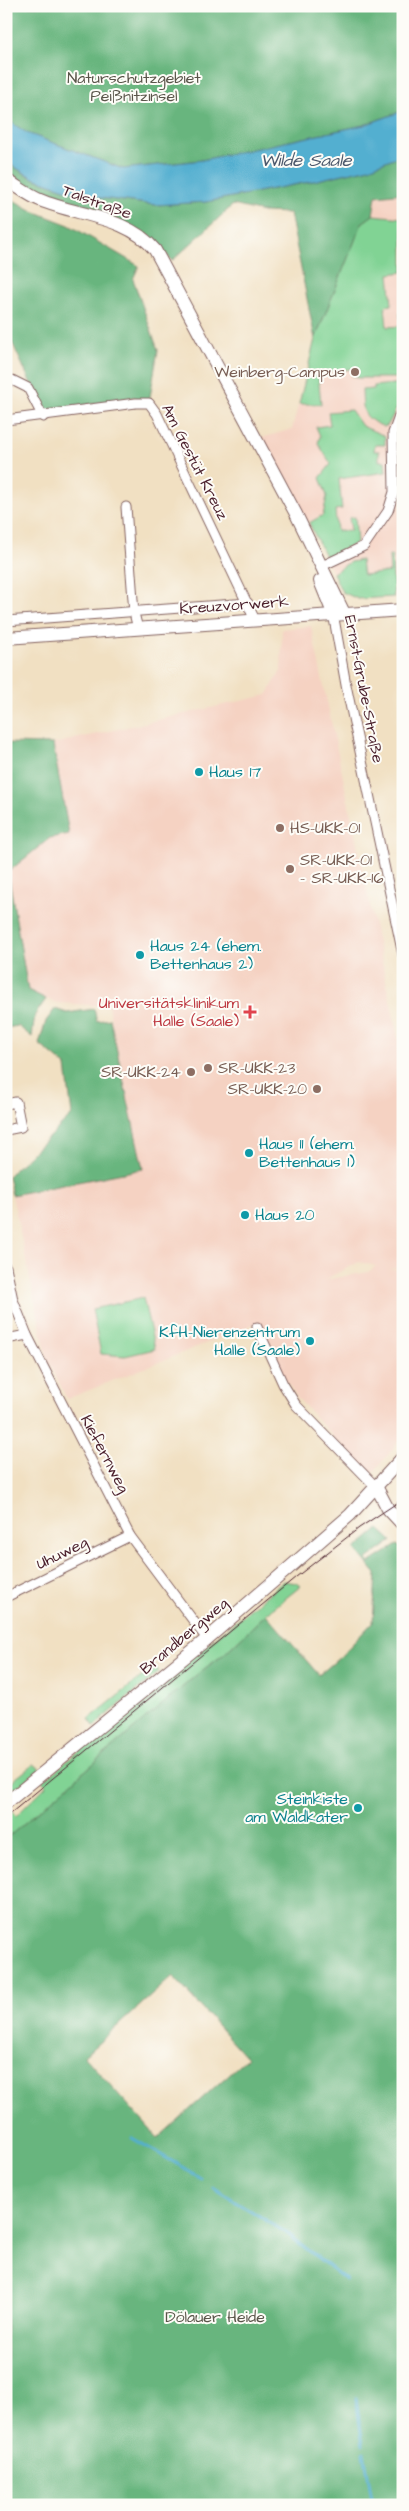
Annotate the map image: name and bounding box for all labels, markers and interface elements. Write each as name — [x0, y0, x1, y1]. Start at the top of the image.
park label: Naturschutzgebiet Peißnitzinsel — [67, 67, 201, 107]
water label: Wilde Saale — [260, 148, 353, 173]
street label: Talstraße — [59, 179, 135, 225]
place label: Weinberg-Campus — [214, 361, 345, 384]
marker: Weinberg-Campus — [349, 366, 361, 378]
street label: Am Gestüt Kreuz — [156, 400, 234, 524]
street label: Kreuzvorwerk — [179, 590, 290, 620]
street label: Ernst-Grube-Straße — [339, 613, 389, 765]
place label: Haus 17 — [209, 761, 261, 783]
marker: Haus 17 — [193, 766, 205, 778]
place label: HS-UKK-01 — [290, 817, 360, 839]
marker: HS-UKK-01 — [274, 822, 286, 834]
place label: SR-UKK-01 - SR-UKK-16 — [300, 849, 383, 889]
marker: SR-UKK-01 - SR-UKK-16 — [284, 863, 296, 875]
place label: Haus 24 (ehem. Bettenhaus 2) — [150, 935, 262, 975]
marker: Haus 24 (ehem. Bettenhaus 2) — [134, 949, 146, 961]
place label: Universitätsklinikum Halle (Saale) — [99, 992, 240, 1032]
marker: Universitätsklinikum Halle (Saale) — [243, 1005, 257, 1019]
place label: SR-UKK-23 — [218, 1057, 295, 1079]
place label: SR-UKK-24 — [101, 1061, 181, 1083]
marker: SR-UKK-23 — [202, 1062, 214, 1074]
marker: SR-UKK-24 — [185, 1066, 197, 1078]
place label: SR-UKK-20 — [228, 1078, 307, 1100]
marker: SR-UKK-20 — [311, 1083, 323, 1095]
place label: Haus 11 (ehem. Bettenhaus 1) — [259, 1133, 355, 1173]
marker: Haus 11 (ehem. Bettenhaus 1) — [243, 1147, 255, 1159]
place label: Haus 20 — [255, 1204, 315, 1226]
marker: Haus 20 — [239, 1209, 251, 1221]
place label: KfH-Nierenzentrum Halle (Saale) — [159, 1321, 301, 1361]
marker: KfH-Nierenzentrum Halle (Saale) — [304, 1335, 316, 1347]
street label: Kiefernweg — [74, 1411, 135, 1497]
street label: Uhuweg — [33, 1531, 92, 1576]
street label: Brandbergweg — [135, 1593, 234, 1680]
place label: Steinkiste am Waldkater — [245, 1788, 348, 1828]
marker: Steinkiste am Waldkater — [352, 1802, 364, 1814]
park label: Dölauer Heide — [165, 2306, 265, 2328]

